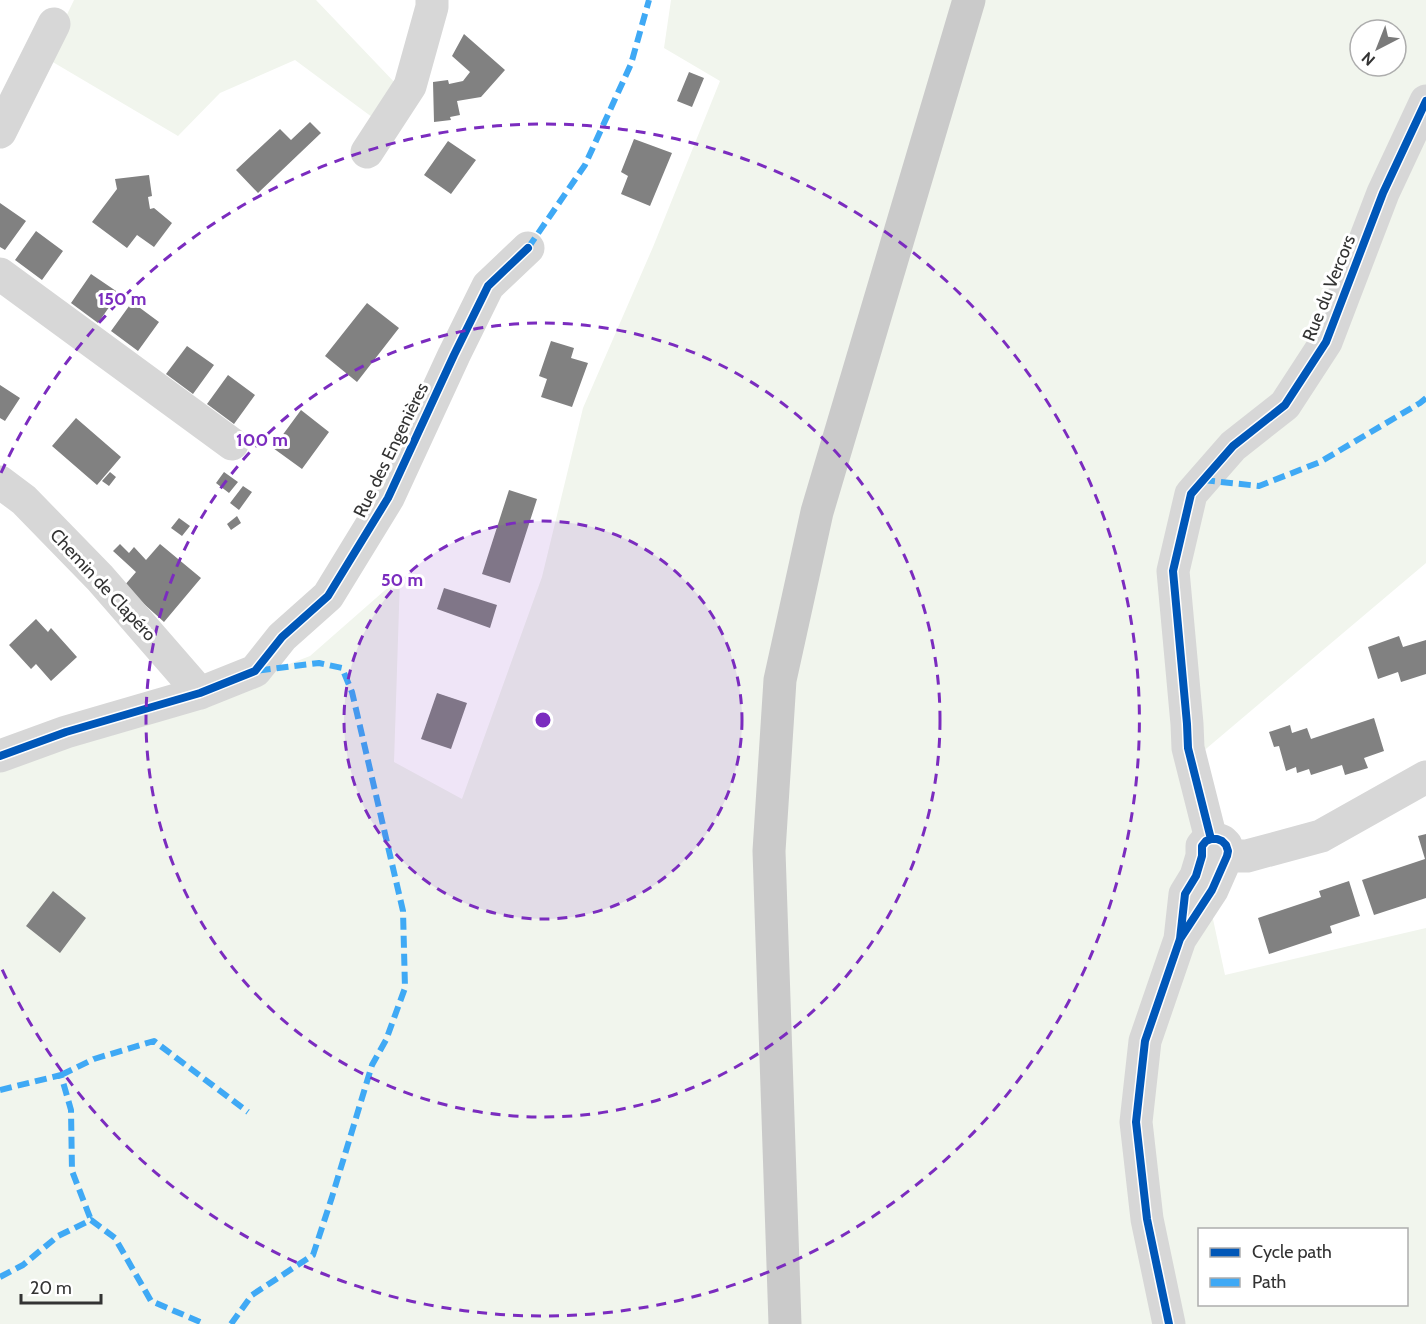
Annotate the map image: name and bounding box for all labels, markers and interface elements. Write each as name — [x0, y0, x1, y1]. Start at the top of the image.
north arrow — [1348, 18, 1408, 78]
text: N — [1358, 48, 1379, 70]
street label: Rue du Vercors — [1298, 232, 1360, 344]
text: 150 m — [98, 288, 146, 310]
street label: Rue des Engenières — [349, 379, 433, 521]
text: 100 m — [236, 429, 288, 451]
street label: Chemin de Clapéro — [45, 524, 161, 646]
text: 50 m — [381, 569, 423, 591]
centre of rings — [533, 710, 553, 730]
legend — [1198, 1228, 1408, 1306]
text: Cycle path — [1252, 1241, 1332, 1263]
scale bar — [21, 1267, 100, 1305]
text: Path — [1252, 1271, 1286, 1293]
text: 20 m — [30, 1277, 72, 1299]

